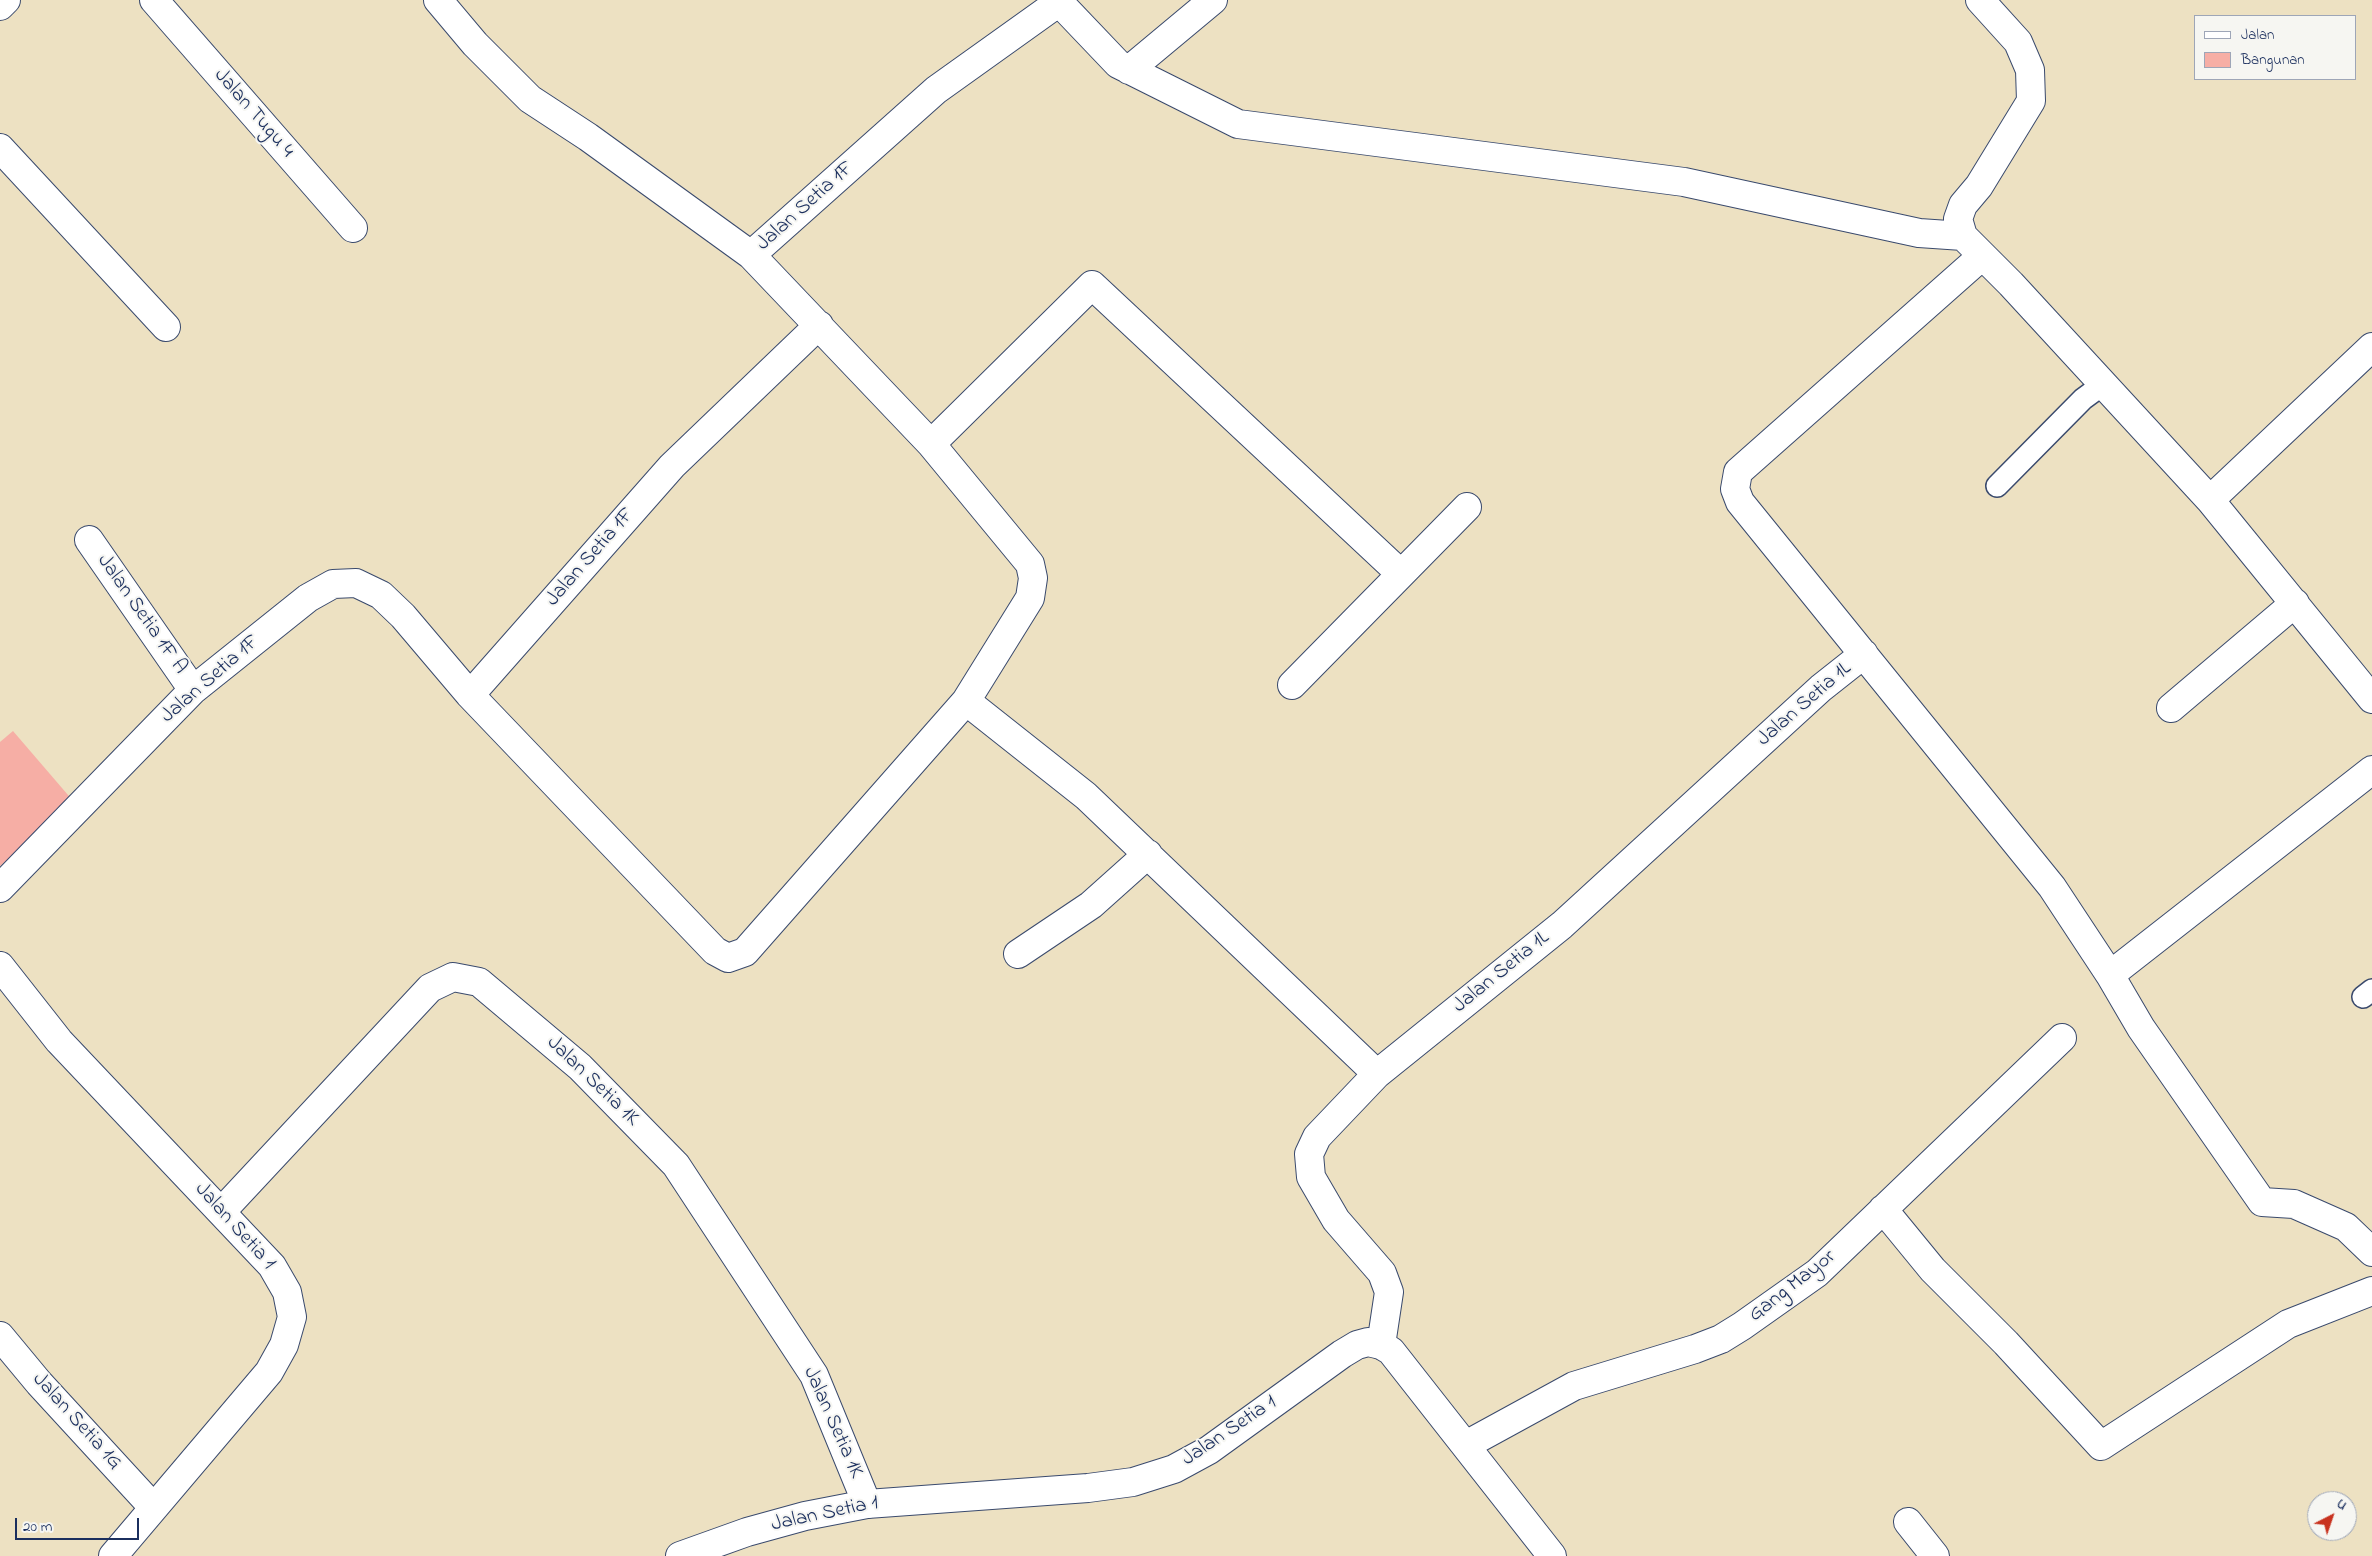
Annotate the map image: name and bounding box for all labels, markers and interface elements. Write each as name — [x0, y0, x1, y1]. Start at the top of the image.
legend — [2194, 15, 2357, 80]
text: Jalan — [2241, 24, 2274, 46]
text: Bangunan — [2241, 49, 2305, 71]
street label: Jalan Tugu 4 — [207, 64, 299, 164]
street label: Jalan Setia 1F — [752, 157, 860, 257]
street label: Jalan Setia 1F — [541, 503, 641, 613]
street label: Jalan Setia 1F A — [90, 550, 192, 680]
street label: Jalan Setia 1F — [156, 630, 266, 730]
street label: Jalan Setia 1L — [1753, 657, 1857, 753]
street label: Jalan Setia 1L — [1449, 926, 1555, 1020]
street label: Jalan Setia 1K — [540, 1032, 644, 1132]
street label: Jalan Setia 1 — [188, 1178, 280, 1276]
street label: Gang Mayor — [1745, 1245, 1841, 1329]
street label: Jalan Setia 1K — [796, 1363, 868, 1483]
street label: Jalan Setia 1G — [26, 1368, 126, 1476]
street label: Jalan Setia 1 — [1178, 1391, 1282, 1473]
street label: Jalan Setia 1 — [769, 1491, 881, 1539]
north arrow — [2307, 1491, 2357, 1541]
text: U — [2331, 1494, 2352, 1516]
scale bar — [18, 1508, 141, 1540]
text: 20 m — [23, 1516, 52, 1538]

